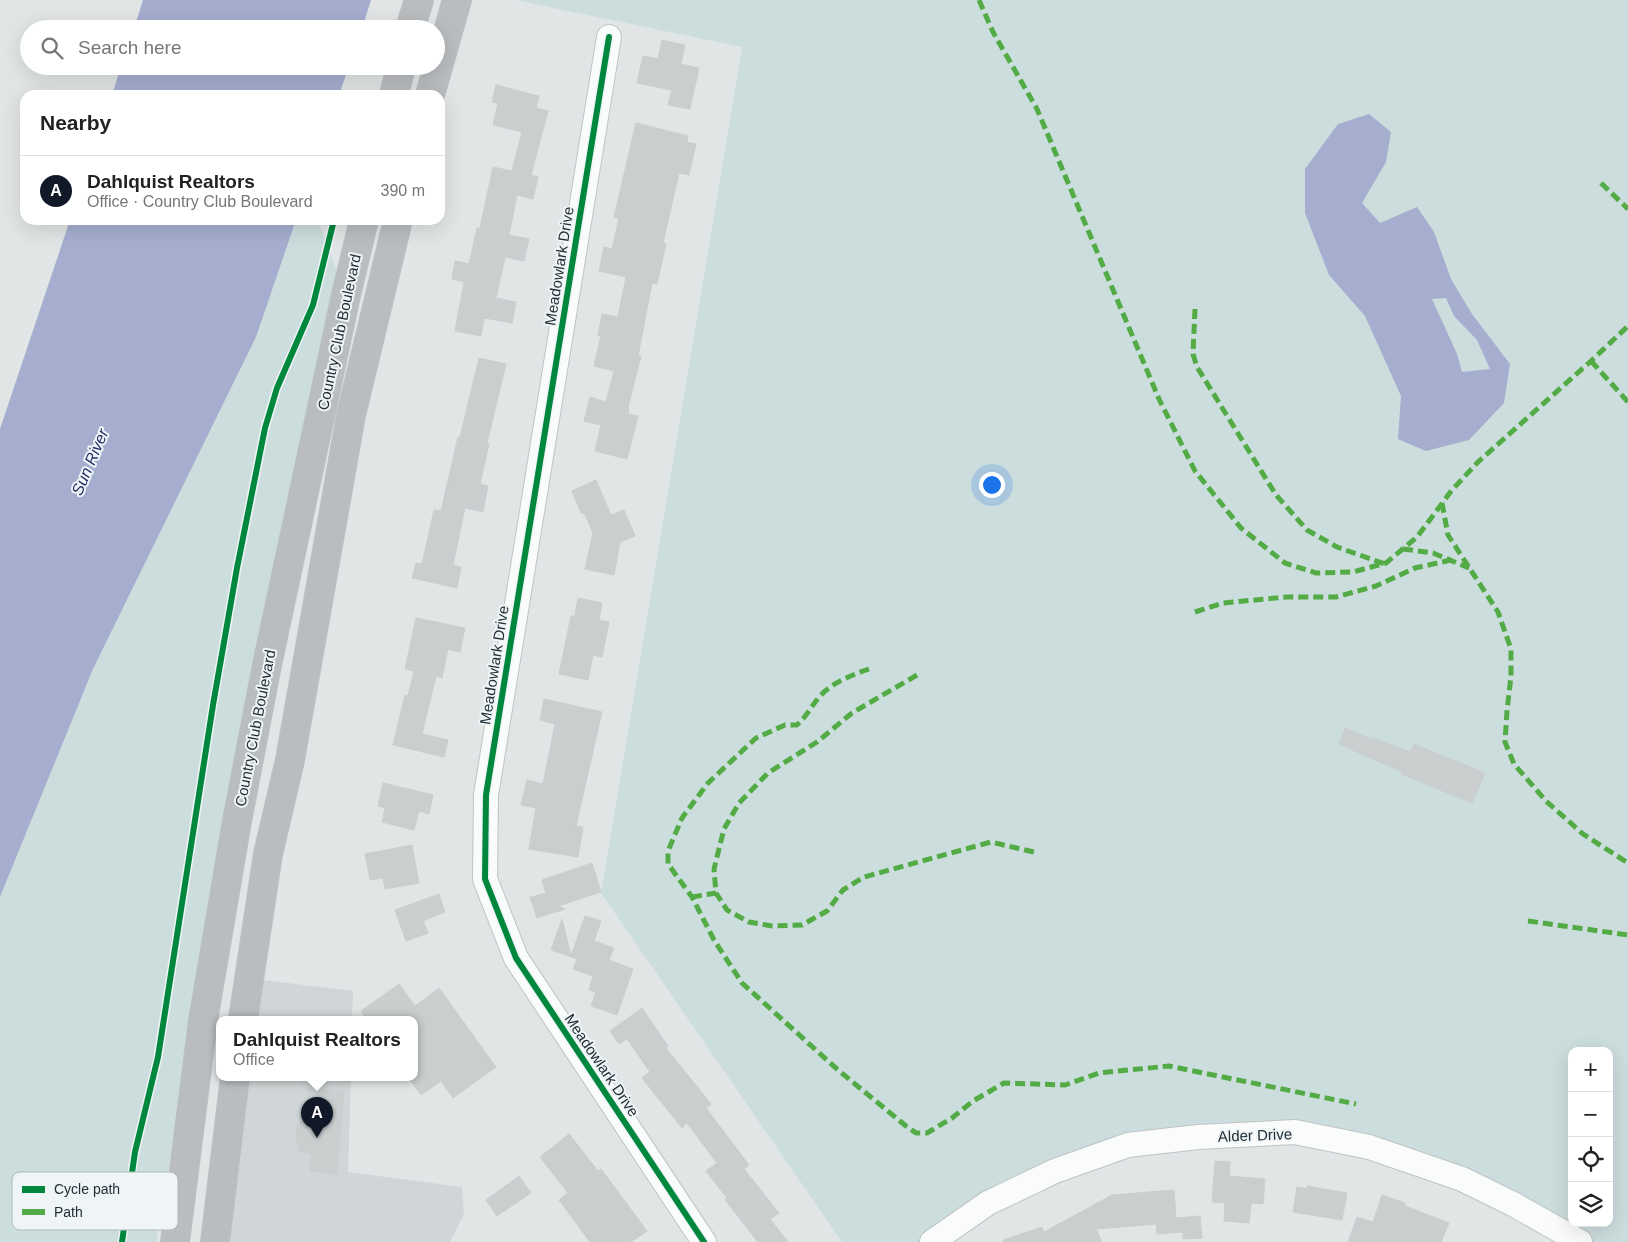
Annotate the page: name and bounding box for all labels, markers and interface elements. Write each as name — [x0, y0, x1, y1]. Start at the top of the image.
search box — [20, 20, 445, 75]
icon: search — [38, 34, 66, 62]
text: Search here — [78, 37, 182, 58]
text: Nearby — [40, 111, 111, 134]
text: Dahlquist Realtors — [87, 171, 255, 192]
text: A — [50, 182, 62, 199]
text: 390 m — [381, 182, 425, 199]
text: Office · Country Club Boulevard — [87, 193, 313, 210]
street label: Meadowlark Drive — [541, 205, 577, 327]
street label: Country Club Boulevard — [314, 252, 364, 412]
water label: Sun River — [68, 426, 112, 498]
your location — [979, 472, 1005, 498]
street label: Meadowlark Drive — [476, 604, 512, 726]
street label: Country Club Boulevard — [231, 648, 279, 808]
street label: Meadowlark Drive — [561, 1010, 643, 1120]
popup — [216, 1016, 418, 1081]
text: Dahlquist Realtors — [233, 1029, 401, 1050]
map controls — [1568, 1047, 1613, 1227]
button: + — [1568, 1047, 1613, 1092]
text: Office — [233, 1051, 275, 1068]
button: − — [1568, 1092, 1613, 1137]
pin: A — [301, 1097, 333, 1138]
street label: Alder Drive — [1218, 1125, 1292, 1145]
button: locate — [1568, 1137, 1613, 1182]
legend — [12, 1172, 178, 1230]
text: Cycle path — [54, 1181, 120, 1197]
button: layers — [1568, 1182, 1613, 1227]
text: Path — [54, 1204, 83, 1220]

